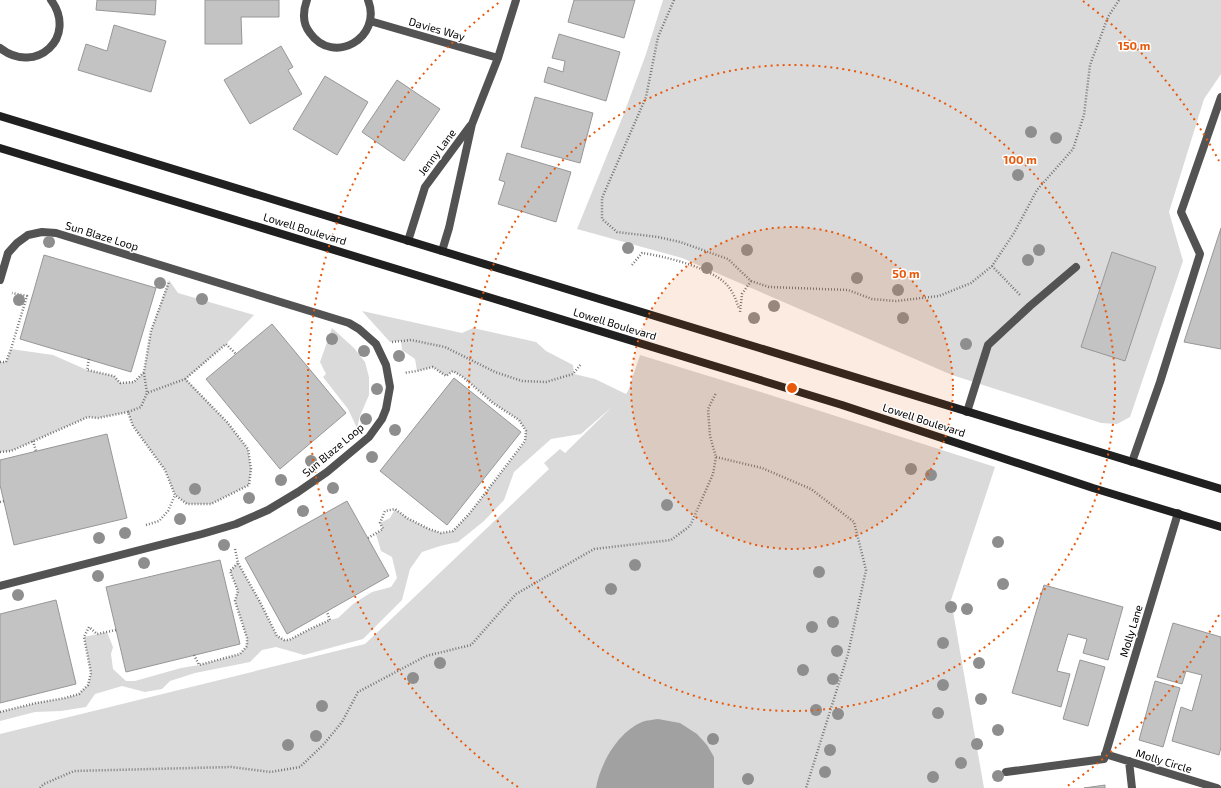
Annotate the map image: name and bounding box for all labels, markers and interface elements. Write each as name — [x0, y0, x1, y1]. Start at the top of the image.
street label: Davies Way — [408, 14, 467, 43]
text: 150 m — [1118, 38, 1150, 52]
street label: Jenny Lane — [415, 126, 458, 177]
text: 100 m — [1003, 152, 1037, 166]
street label: Lowell Boulevard — [262, 210, 348, 247]
street label: Sun Blaze Loop — [64, 218, 140, 253]
text: 50 m — [892, 266, 920, 280]
street label: Lowell Boulevard — [572, 305, 658, 342]
centre of rings — [785, 381, 799, 395]
street label: Lowell Boulevard — [881, 400, 967, 439]
street label: Sun Blaze Loop — [299, 420, 366, 479]
street label: Molly Lane — [1116, 603, 1145, 659]
street label: Molly Circle — [1134, 746, 1194, 775]

